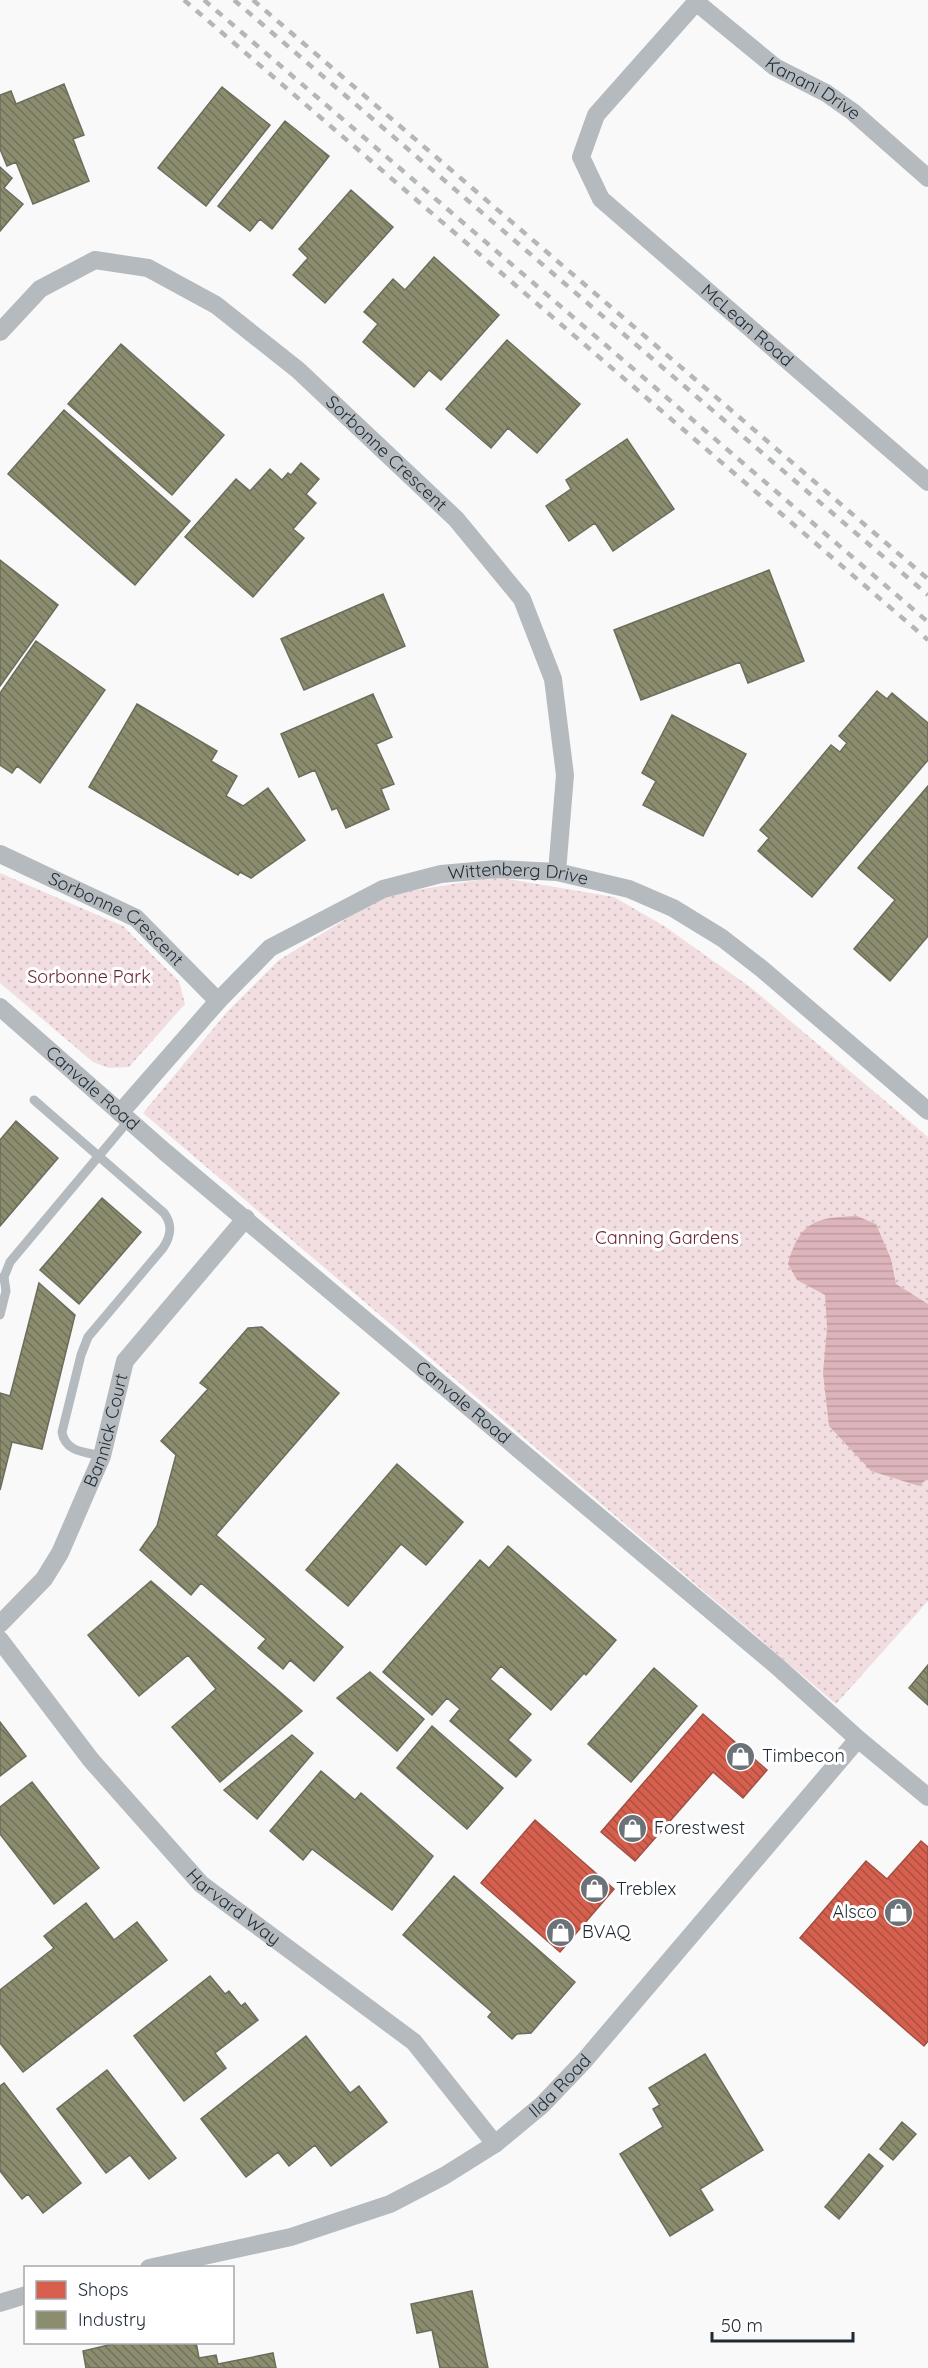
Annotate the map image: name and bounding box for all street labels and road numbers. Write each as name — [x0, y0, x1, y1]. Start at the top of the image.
street label: Kanani Drive — [760, 52, 866, 125]
street label: McLean Road — [696, 279, 798, 371]
street label: Sorbonne Crescent — [321, 390, 452, 516]
street label: Wittenberg Drive — [447, 857, 591, 890]
street label: Sorbonne Crescent — [45, 866, 189, 971]
street label: Canvale Road — [41, 1040, 144, 1135]
street label: Canvale Road — [411, 1356, 516, 1449]
street label: Bannick Court — [78, 1371, 133, 1490]
street label: Harvard Way — [182, 1863, 285, 1950]
street label: Ilda Road — [524, 2049, 596, 2122]

